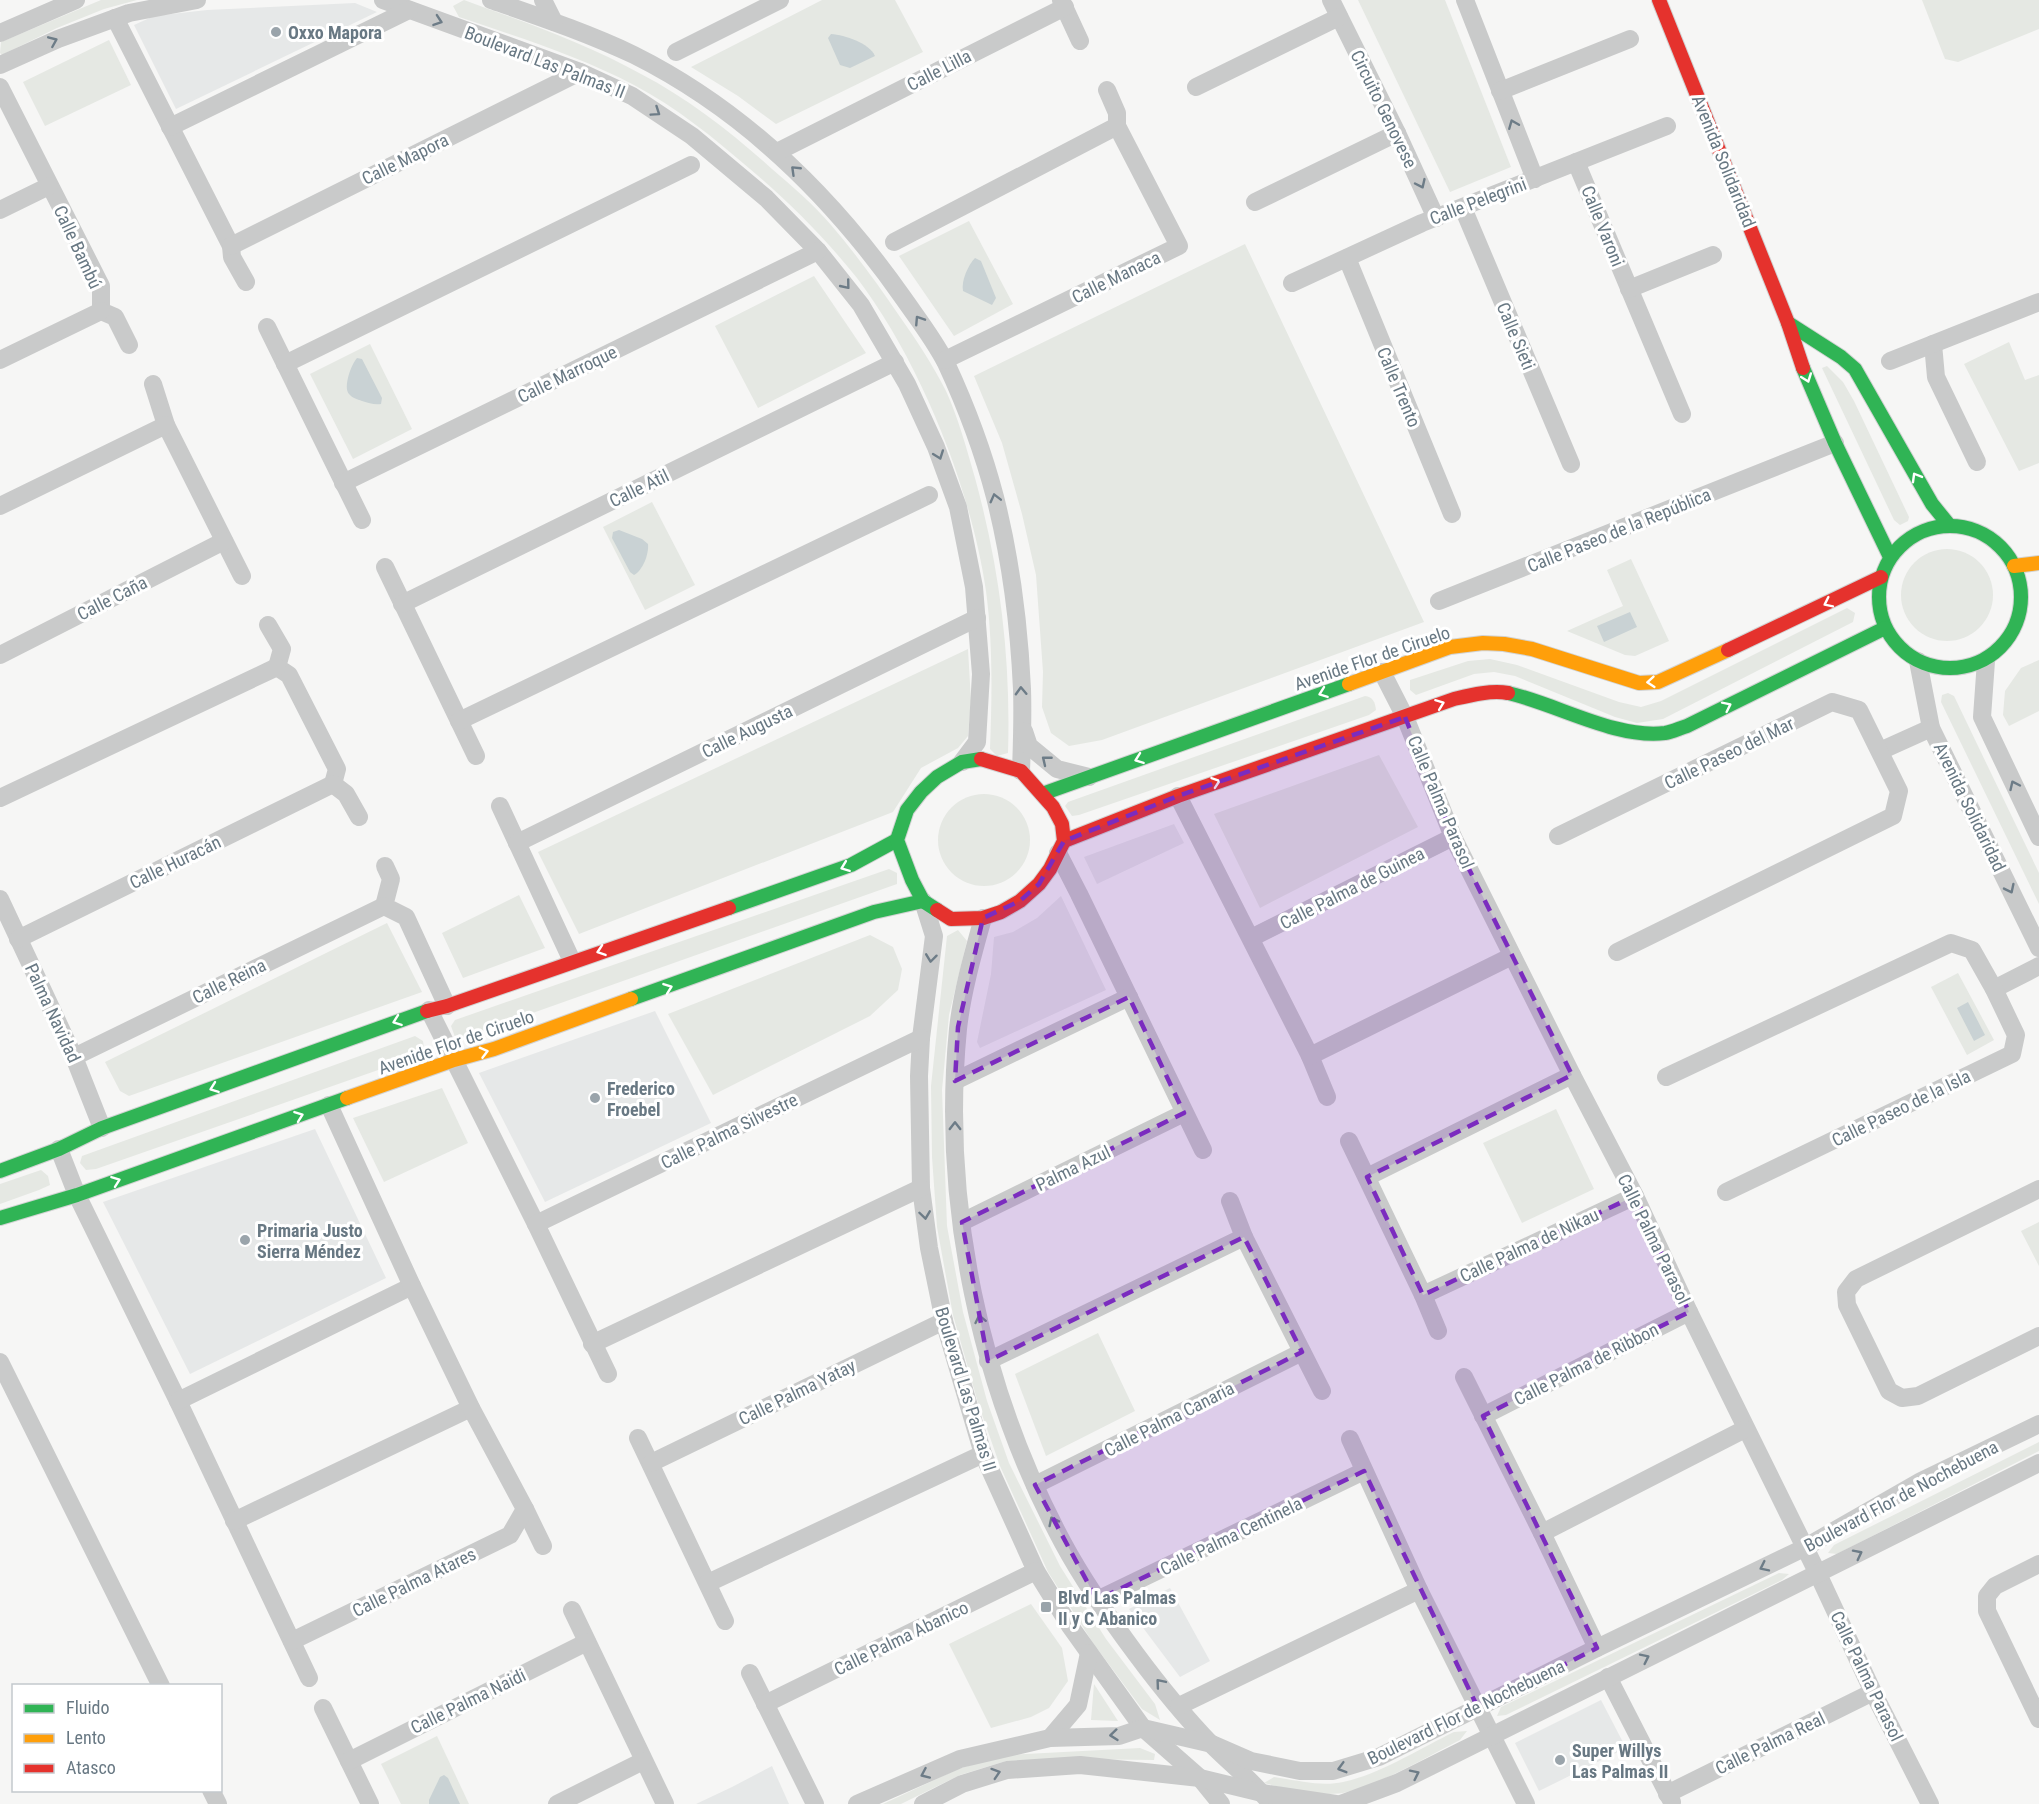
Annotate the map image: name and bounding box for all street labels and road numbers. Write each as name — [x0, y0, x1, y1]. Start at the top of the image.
street label: Boulevard Las Palmas II — [462, 22, 628, 102]
street label: Calle Lilla — [903, 45, 975, 95]
street label: Circuito Genovese — [1346, 47, 1422, 171]
street label: Avenida Solidaridad — [1688, 92, 1760, 230]
street label: Calle Mapora — [358, 129, 452, 189]
street label: Calle Pelegrini — [1427, 173, 1529, 229]
street label: Calle Varoni — [1577, 183, 1629, 269]
street label: Calle Bambú — [50, 202, 106, 292]
street label: Calle Manaca — [1068, 246, 1164, 308]
street label: Calle Sieti — [1492, 299, 1540, 373]
street label: Calle Marroque — [514, 341, 620, 407]
street label: Calle Trento — [1373, 344, 1425, 430]
street label: Calle Atil — [606, 465, 672, 511]
street label: Calle Paseo de la República — [1524, 484, 1714, 576]
street label: Calle Caña — [73, 571, 151, 625]
street label: Avenide Flor de Ciruelo — [1291, 621, 1453, 695]
street label: Calle Augusta — [698, 700, 796, 762]
street label: Calle Paseo del Mar — [1661, 712, 1798, 793]
street label: Calle Palma Parasol — [1404, 732, 1478, 872]
street label: Avenida Solidaridad — [1930, 739, 2010, 875]
street label: Calle Huracán — [126, 831, 224, 893]
street label: Calle Palma de Guinea — [1276, 842, 1428, 934]
street label: Calle Reina — [189, 954, 269, 1008]
street label: Palma Navidad — [21, 960, 85, 1066]
street label: Avenide Flor de Ciruelo — [375, 1005, 537, 1079]
street label: Calle Paseo de la Isla — [1828, 1065, 1974, 1151]
street label: Calle Palma Silvestre — [657, 1089, 801, 1173]
street label: Palma Azul — [1032, 1141, 1114, 1195]
street label: Calle Palma Parasol — [1613, 1170, 1695, 1308]
street label: Calle Palma de Nikau — [1456, 1204, 1602, 1286]
street label: Boulevard Las Palmas II — [931, 1305, 1001, 1473]
street label: Calle Palma de Ribbon — [1510, 1318, 1662, 1410]
street label: Calle Palma Yatay — [735, 1354, 859, 1429]
street label: Calle Palma Canaria — [1101, 1377, 1237, 1461]
street label: Boulevard Flor de Nochebuena — [1800, 1436, 2002, 1556]
street label: Calle Palma Centinela — [1157, 1493, 1305, 1579]
street label: Calle Palma Atares — [349, 1543, 479, 1621]
street label: Calle Palma Abanico — [830, 1596, 972, 1680]
street label: Calle Palma Parasol — [1826, 1607, 1908, 1745]
street label: Boulevard Flor de Nochebuena — [1364, 1655, 1568, 1769]
street label: Calle Palma Naidi — [407, 1664, 529, 1738]
street label: Calle Palma Real — [1712, 1707, 1828, 1779]

